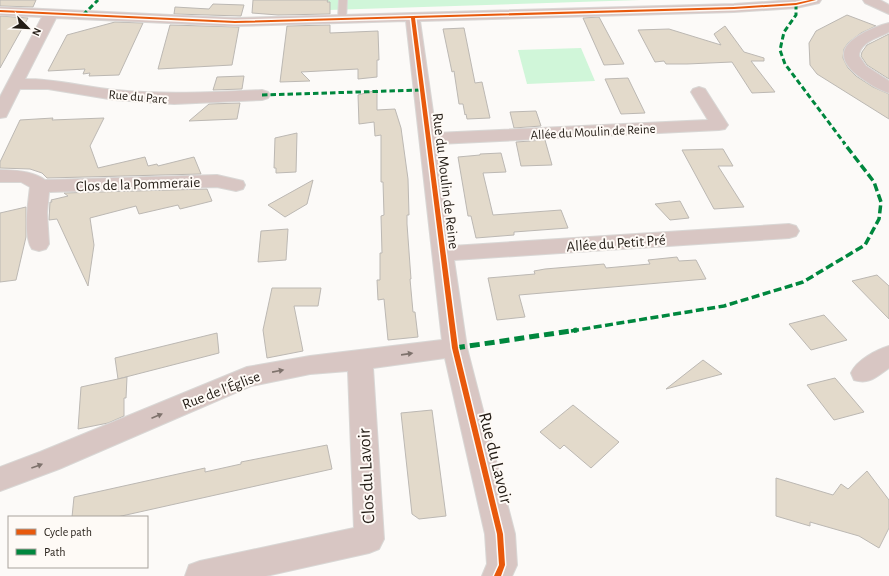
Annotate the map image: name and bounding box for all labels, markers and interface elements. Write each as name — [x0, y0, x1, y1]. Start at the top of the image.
north arrow — [8, 8, 48, 48]
text: N — [30, 26, 43, 38]
street label: Rue du Parc — [108, 88, 168, 107]
street label: Rue du Moulin de Reine — [430, 112, 461, 250]
street label: Allée du Moulin de Reine — [530, 123, 656, 142]
street label: Clos de la Pommeraie — [76, 175, 201, 194]
street label: Allée du Petit Pré — [566, 233, 666, 254]
one-way arrow — [401, 351, 413, 357]
street label: Rue de l'Église — [179, 367, 262, 412]
one-way arrow — [272, 368, 284, 374]
street label: Rue du Lavoir — [475, 411, 515, 506]
one-way arrow — [151, 412, 163, 418]
street label: Clos du Lavoir — [355, 428, 378, 524]
one-way arrow — [31, 462, 43, 468]
legend — [8, 516, 148, 568]
text: Cycle path — [44, 526, 92, 539]
text: Path — [44, 546, 66, 558]

